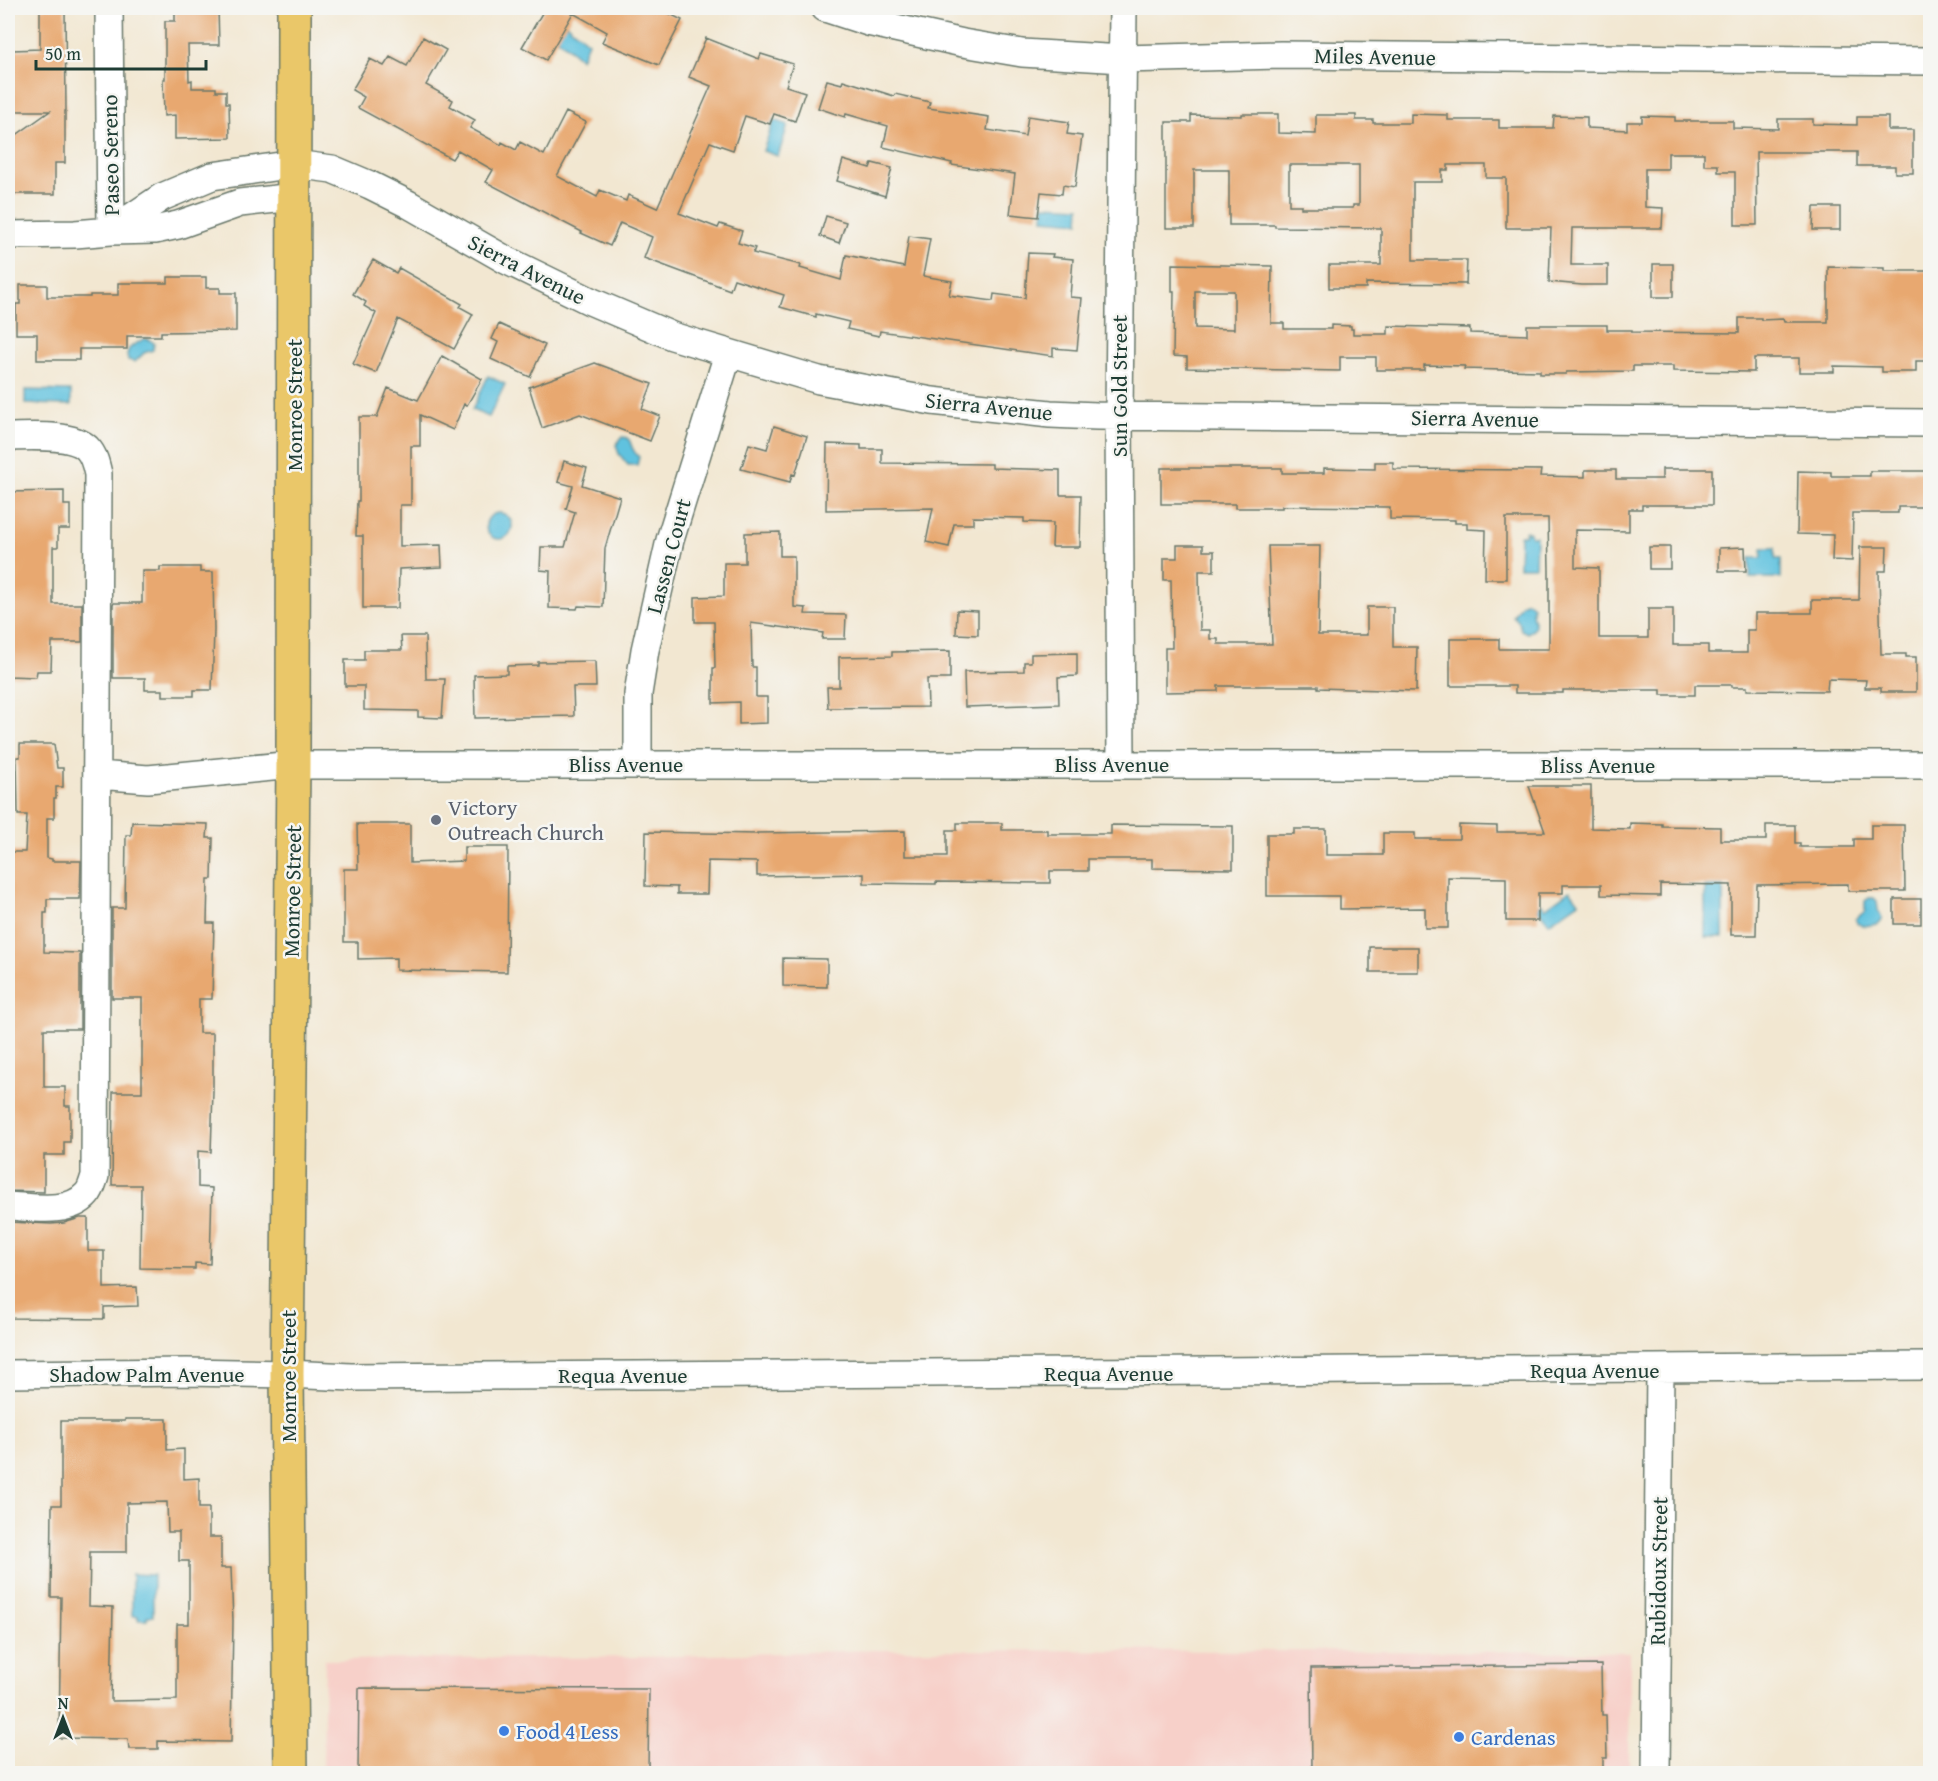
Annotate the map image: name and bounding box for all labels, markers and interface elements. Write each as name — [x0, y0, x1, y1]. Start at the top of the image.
scale bar — [36, 33, 206, 71]
street label: Miles Avenue — [1314, 39, 1436, 73]
text: 50 m — [45, 40, 81, 67]
street label: Paseo Sereno — [93, 94, 127, 216]
street label: Sierra Avenue — [463, 226, 591, 312]
street label: Sun Gold Street — [1103, 315, 1135, 457]
street label: Monroe Street — [278, 339, 310, 471]
street label: Sierra Avenue — [924, 383, 1054, 429]
street label: Sierra Avenue — [1411, 401, 1539, 435]
street label: Lassen Court — [637, 495, 699, 617]
street label: Bliss Avenue — [569, 748, 683, 780]
street label: Bliss Avenue — [1055, 748, 1169, 780]
street label: Bliss Avenue — [1541, 749, 1655, 781]
place label: Victory Outreach Church — [448, 791, 604, 848]
marker: Victory Outreach Church — [429, 813, 443, 827]
street label: Monroe Street — [275, 824, 309, 957]
street label: Monroe Street — [272, 1310, 304, 1442]
street label: Requa Avenue — [1530, 1354, 1660, 1386]
street label: Requa Avenue — [1044, 1357, 1174, 1389]
street label: Shadow Palm Avenue — [49, 1358, 245, 1390]
street label: Requa Avenue — [558, 1359, 688, 1391]
street label: Rubidoux Street — [1641, 1496, 1675, 1646]
north arrow — [33, 1688, 93, 1748]
text: N — [58, 1691, 69, 1715]
place label: Food 4 Less — [516, 1715, 619, 1747]
place label: Cardenas — [1471, 1721, 1556, 1753]
marker: Food 4 Less — [497, 1724, 511, 1738]
marker: Cardenas — [1452, 1730, 1466, 1744]

